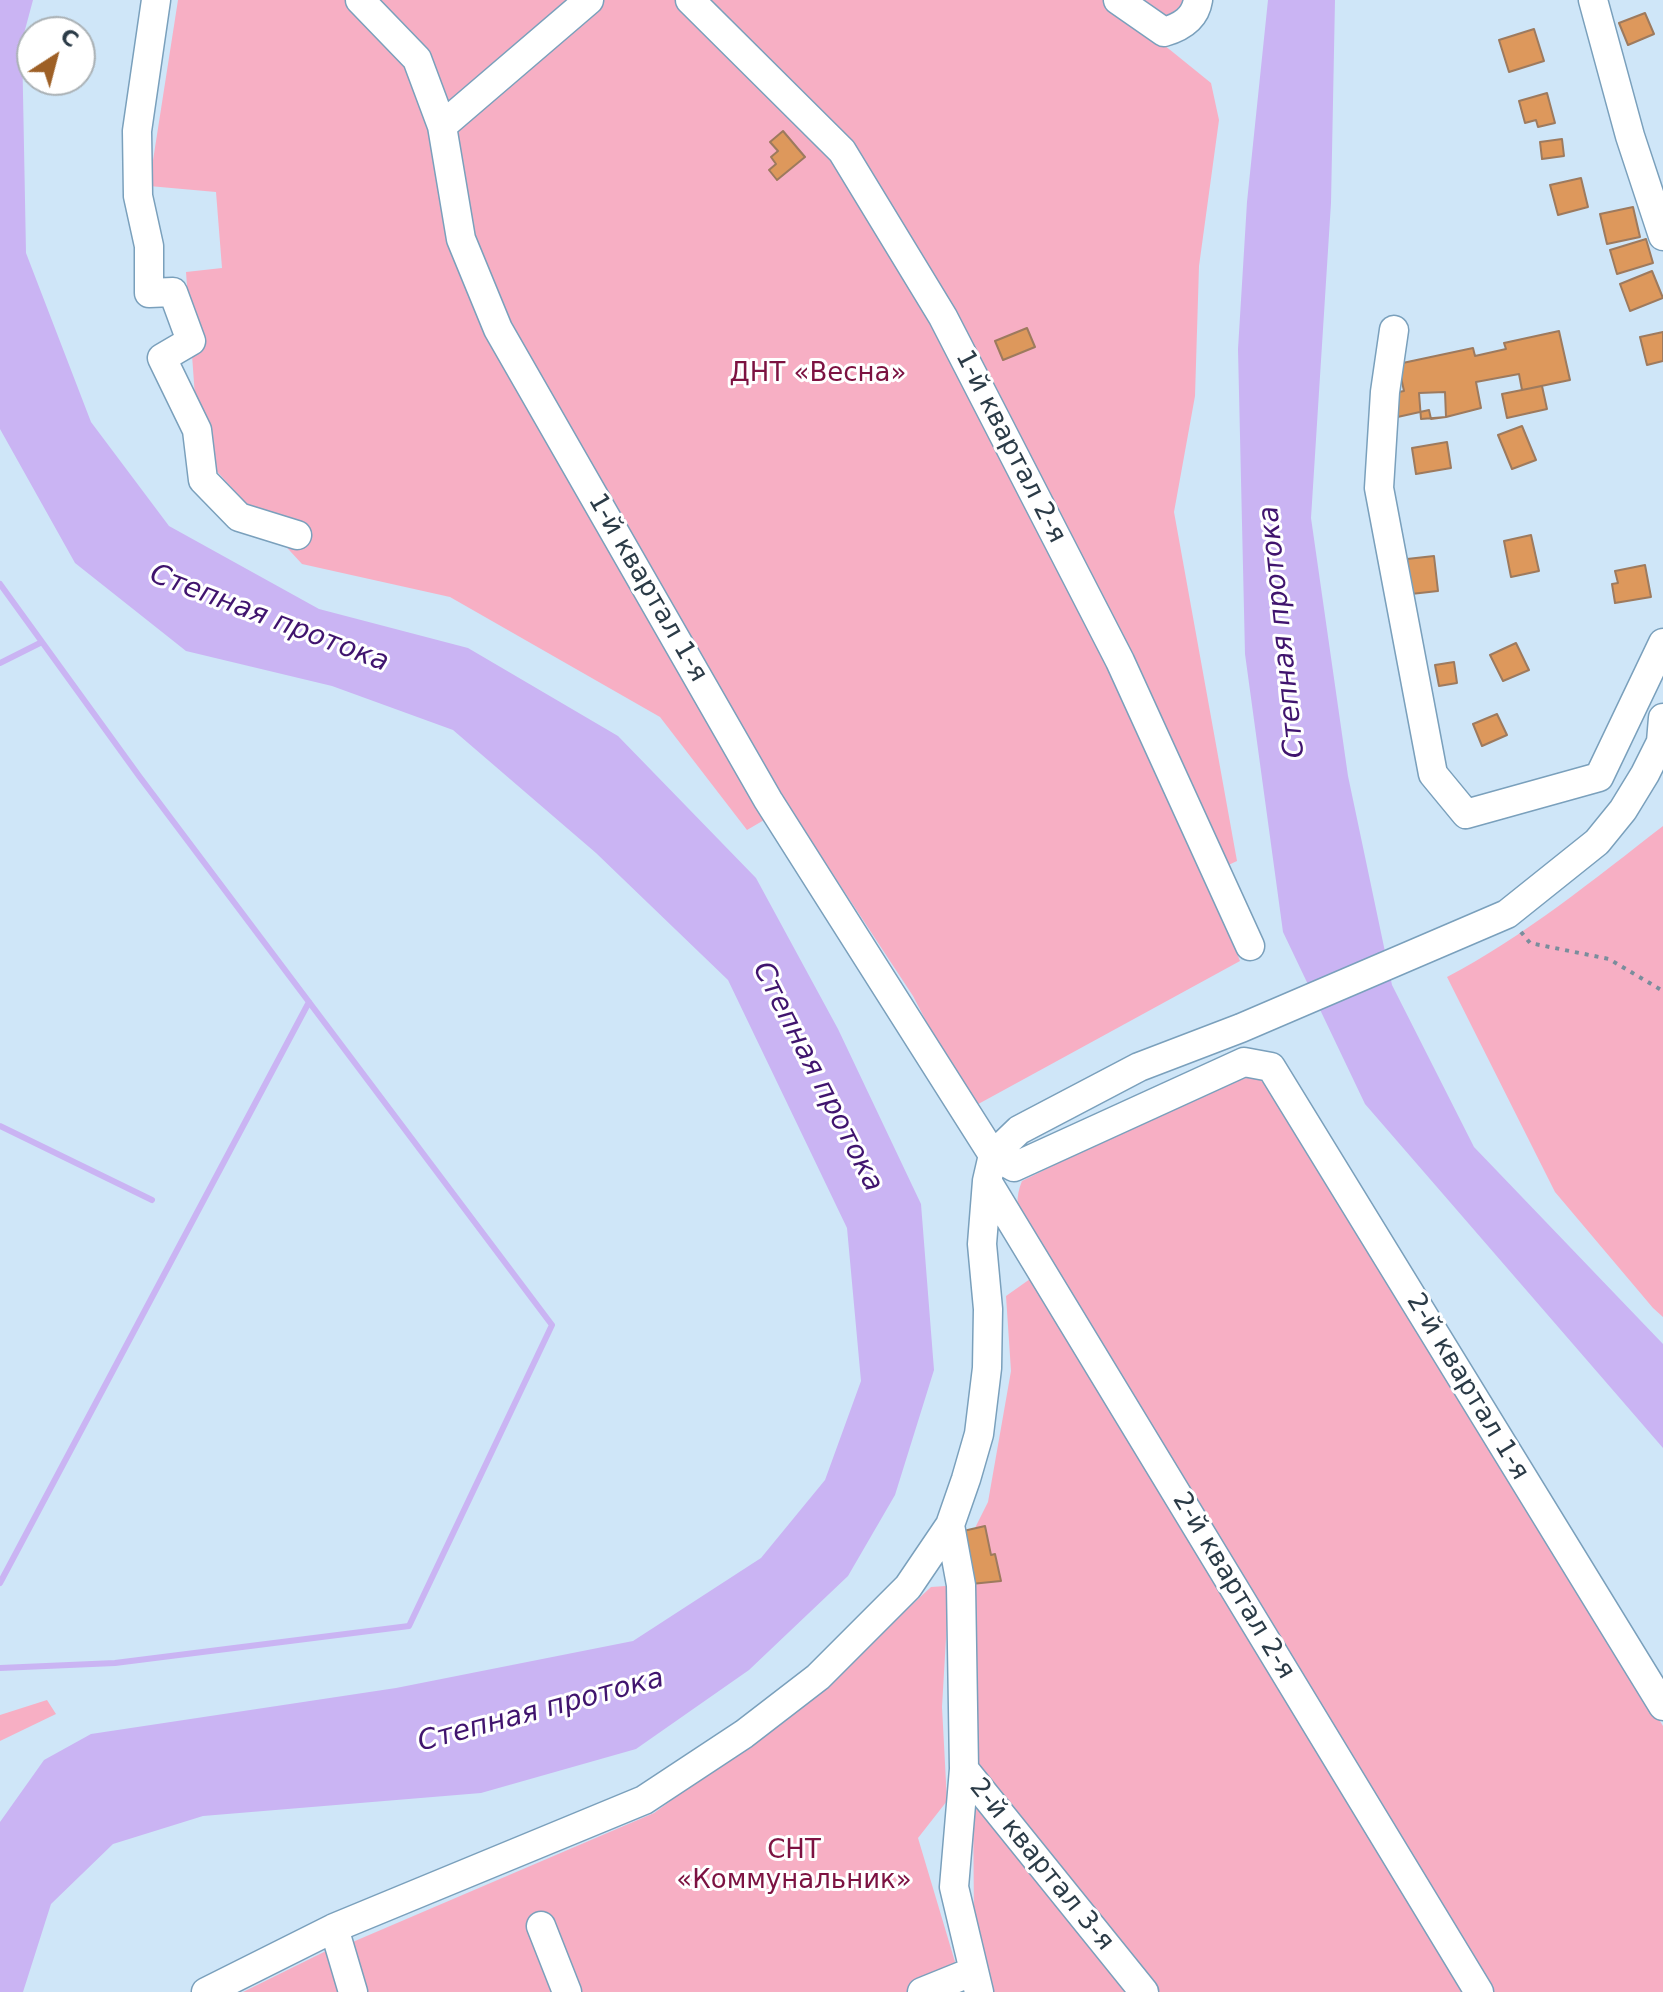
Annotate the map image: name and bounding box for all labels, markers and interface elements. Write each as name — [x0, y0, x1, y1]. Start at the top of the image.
north arrow — [16, 16, 96, 96]
text: С — [55, 23, 83, 53]
street label: 1-й квартал 2-я — [948, 345, 1072, 549]
park label: ДНТ «Весна» — [730, 358, 906, 390]
street label: 1-й квартал 1-я — [580, 488, 714, 688]
water label: Степная протока — [1253, 504, 1313, 760]
water label: Степная протока — [145, 558, 393, 680]
water label: Степная протока — [745, 957, 889, 1197]
street label: 2-й квартал 1-я — [1399, 1288, 1535, 1486]
street label: 2-й квартал 2-я — [1165, 1487, 1301, 1685]
water label: Степная протока — [414, 1662, 668, 1760]
street label: 2-й квартал 3-я — [962, 1773, 1120, 1957]
park label: СНТ «Коммунальник» — [676, 1835, 912, 1896]

